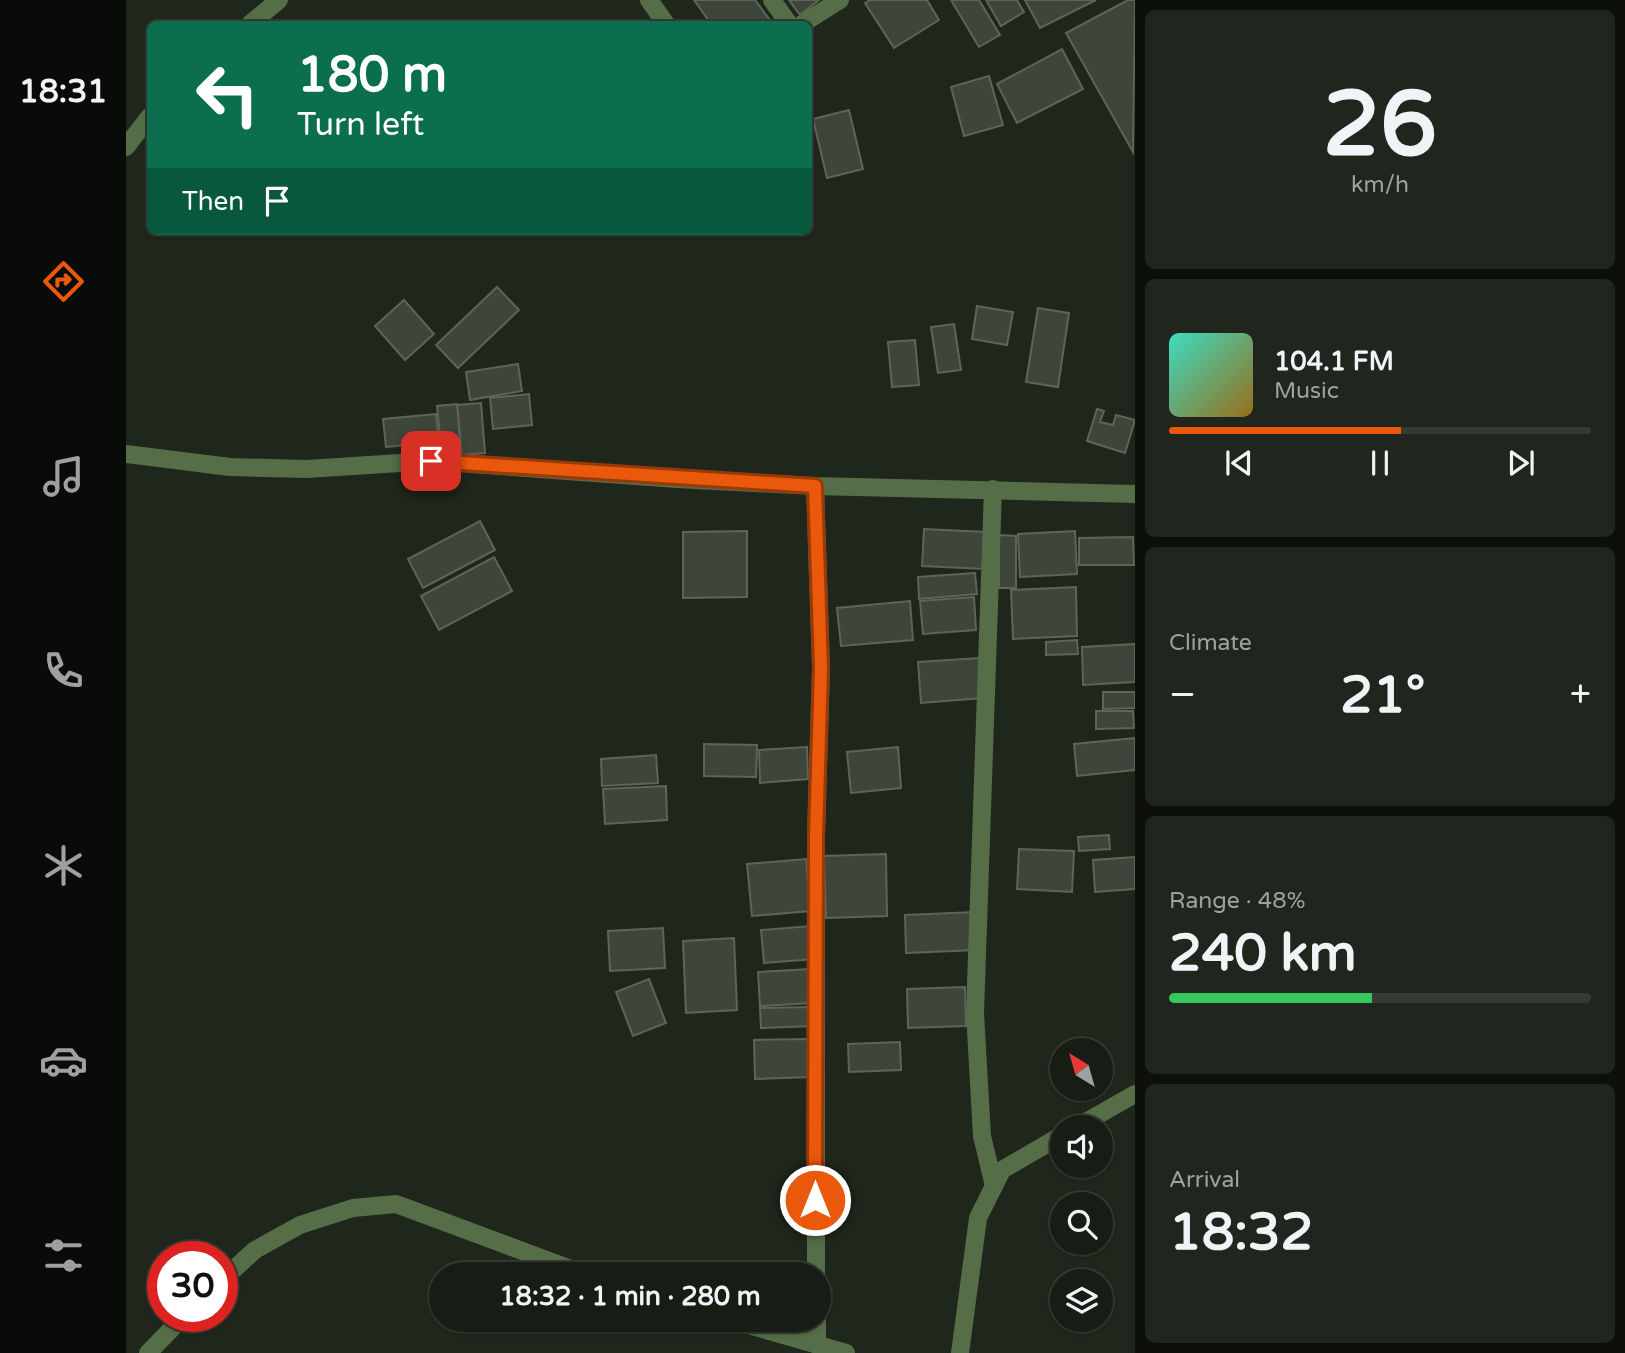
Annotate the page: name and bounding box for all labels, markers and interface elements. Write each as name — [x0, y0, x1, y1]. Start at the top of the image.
text: 180 m — [297, 46, 447, 105]
icon: left — [182, 49, 273, 140]
text: 26 — [1323, 70, 1437, 180]
text: 18:31 — [19, 73, 107, 111]
text: Turn left — [297, 106, 424, 144]
text: km/h — [1351, 171, 1409, 199]
icon: arrive — [258, 182, 296, 220]
text: Then — [182, 186, 244, 217]
icon: directions — [39, 257, 88, 306]
text: 104.1 FM — [1274, 346, 1394, 377]
text: Music — [1274, 377, 1339, 405]
pin — [401, 431, 461, 491]
icon: arrive — [412, 442, 450, 480]
icon: previous — [1220, 444, 1258, 482]
icon: pause — [1361, 444, 1399, 482]
icon: next — [1502, 444, 1540, 482]
icon: music — [39, 452, 88, 501]
text: Climate — [1169, 629, 1252, 657]
icon: phone — [39, 646, 88, 695]
text: 21° — [1340, 664, 1425, 727]
text: − — [1169, 672, 1196, 718]
text: + — [1570, 672, 1591, 718]
icon: climate — [39, 841, 88, 890]
text: Range · 48% — [1169, 887, 1305, 915]
text: 240 km — [1169, 922, 1357, 985]
icon: car — [39, 1036, 88, 1085]
north arrow — [1050, 1038, 1113, 1101]
map controls — [1050, 1038, 1113, 1332]
button: sound — [1050, 1115, 1113, 1178]
position arrow — [778, 1163, 852, 1237]
text: Arrival — [1169, 1166, 1240, 1194]
button: search — [1050, 1192, 1113, 1255]
text: 18:32 — [1169, 1201, 1313, 1264]
icon: filters — [39, 1231, 88, 1280]
speed limit sign: 30 — [147, 1241, 238, 1332]
button: layers — [1050, 1269, 1113, 1332]
text: 18:32 · 1 min · 280 m — [499, 1281, 761, 1312]

